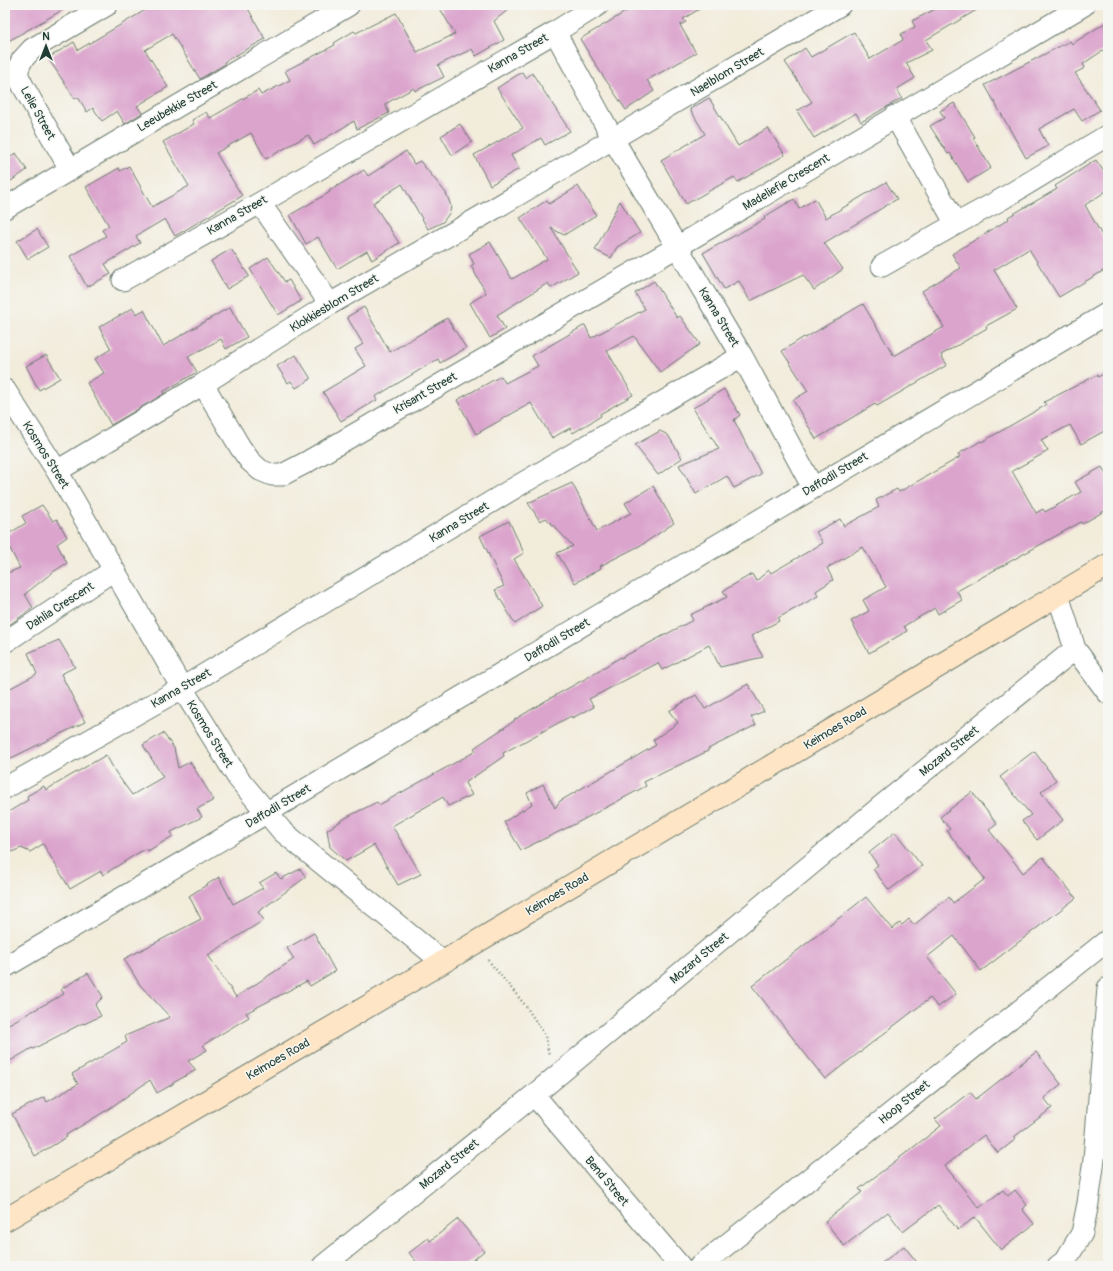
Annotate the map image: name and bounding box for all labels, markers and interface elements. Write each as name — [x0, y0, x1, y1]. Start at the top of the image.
north arrow — [26, 26, 66, 66]
text: N — [42, 30, 50, 43]
street label: Kanna Street — [486, 30, 551, 77]
street label: Naelblom Street — [688, 45, 767, 100]
street label: Leeubekkie Street — [135, 77, 220, 135]
street label: Lelie Street — [17, 84, 58, 143]
street label: Madeliefie Crescent — [740, 151, 833, 214]
street label: Kanna Street — [205, 192, 270, 239]
street label: Klokkiesblom Street — [287, 271, 381, 336]
street label: Kanna Street — [695, 285, 742, 350]
street label: Krisant Street — [391, 369, 460, 418]
street label: Kosmos Street — [19, 419, 72, 492]
street label: Daffodil Street — [800, 449, 871, 500]
street label: Kanna Street — [427, 499, 492, 546]
street label: Dahlia Crescent — [24, 579, 97, 634]
street label: Daffodil Street — [522, 615, 593, 666]
street label: Kanna Street — [149, 665, 214, 712]
street label: Kosmos Street — [183, 698, 236, 771]
street label: Keimoes Road — [801, 704, 870, 753]
street label: Mozard Street — [917, 723, 982, 780]
street label: Daffodil Street — [243, 781, 314, 832]
street label: Keimoes Road — [523, 870, 592, 919]
street label: Mozard Street — [667, 929, 732, 987]
street label: Keimoes Road — [244, 1035, 313, 1084]
street label: Hoop Street — [876, 1077, 933, 1128]
street label: Mozard Street — [417, 1136, 482, 1193]
street label: Bend Street — [581, 1153, 632, 1209]

